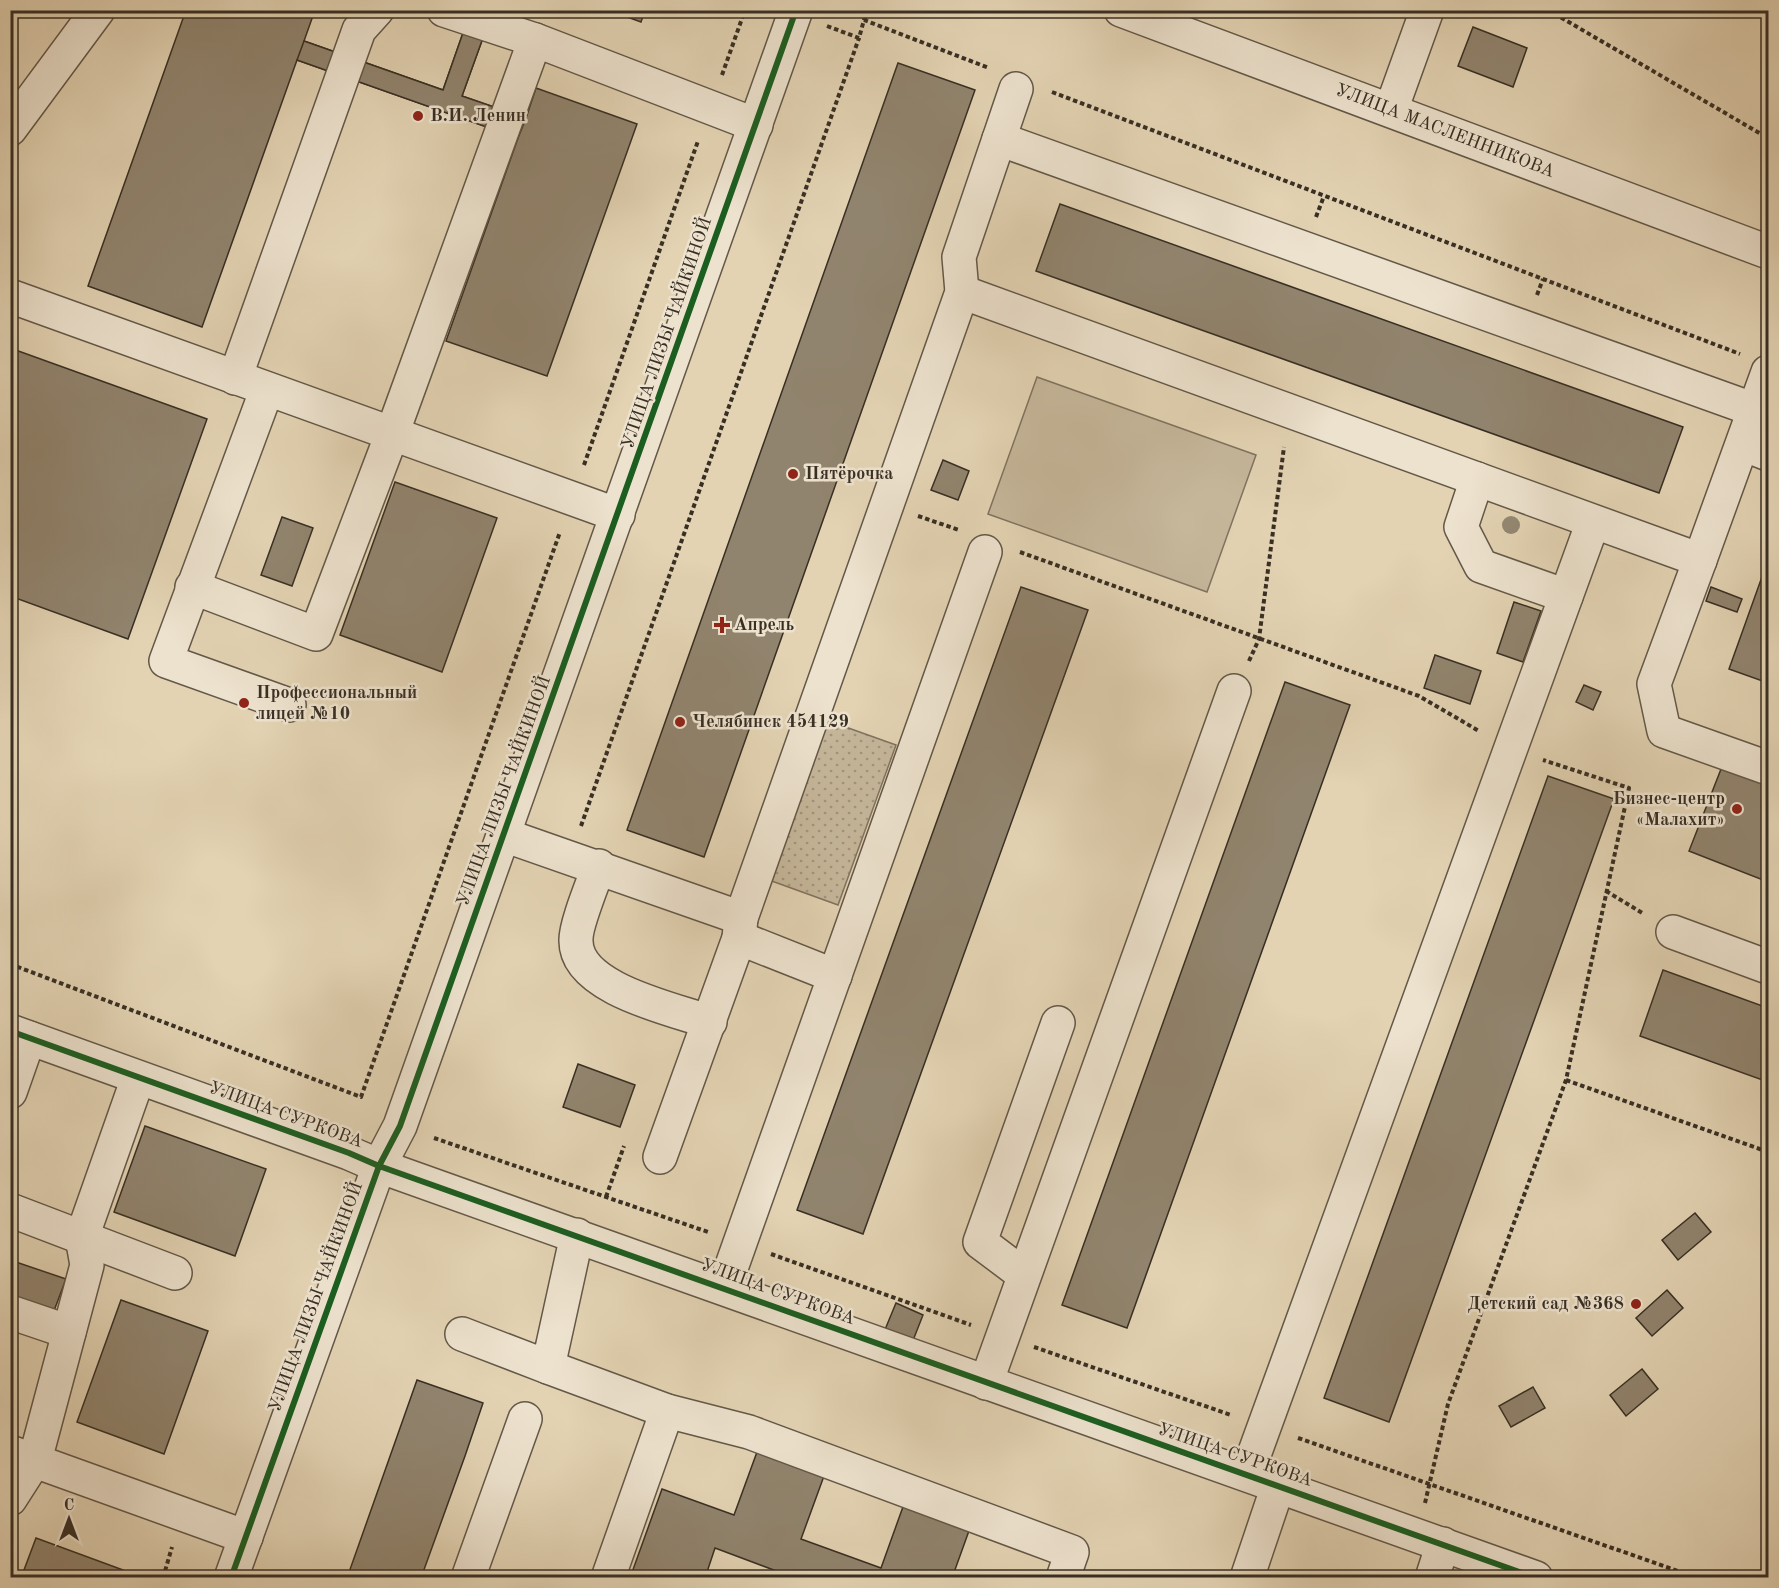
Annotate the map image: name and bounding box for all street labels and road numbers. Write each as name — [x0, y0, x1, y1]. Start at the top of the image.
street label: УЛИЦА МАСЛЕННИКОВА — [1333, 81, 1557, 181]
street label: УЛИЦА ЛИЗЫ ЧАЙКИНОЙ — [615, 213, 715, 451]
street label: УЛИЦА ЛИЗЫ ЧАЙКИНОЙ — [450, 672, 554, 909]
street label: УЛИЦА СУРКОВА — [206, 1079, 366, 1151]
street label: УЛИЦА ЛИЗЫ ЧАЙКИНОЙ — [262, 1178, 366, 1415]
street label: УЛИЦА СУРКОВА — [698, 1256, 858, 1328]
street label: УЛИЦА СУРКОВА — [1155, 1420, 1315, 1490]

